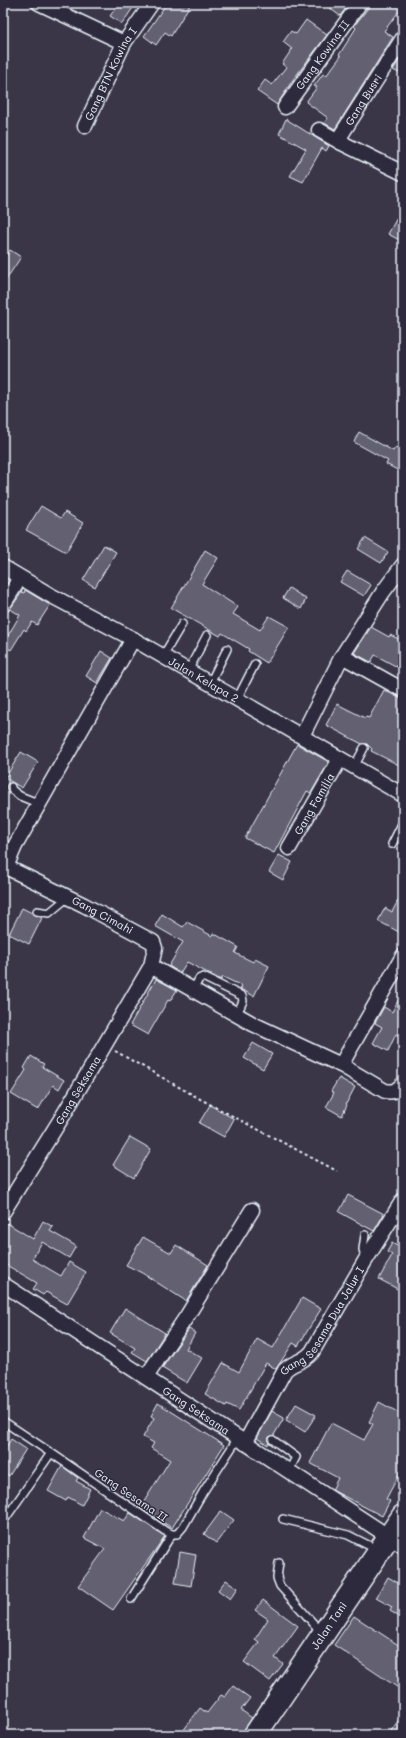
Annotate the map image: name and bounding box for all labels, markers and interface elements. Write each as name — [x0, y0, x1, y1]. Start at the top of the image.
street label: Gang Kowina II — [292, 17, 352, 93]
street label: Gang BTN Kowina I — [81, 24, 140, 123]
street label: Gang Busri — [341, 71, 385, 128]
street label: Jalan Kelapa 2 — [166, 653, 241, 705]
street label: Gang Familia — [290, 770, 338, 837]
street label: Gang Cimahi — [70, 892, 136, 937]
street label: Gang Seksama — [51, 1053, 104, 1127]
street label: Gang Sesama Dua Jalur I — [276, 1264, 367, 1378]
street label: Gang Seksama — [160, 1383, 233, 1438]
street label: Gang Sesama II — [92, 1465, 171, 1525]
street label: Jalan Tani — [307, 1599, 350, 1652]

